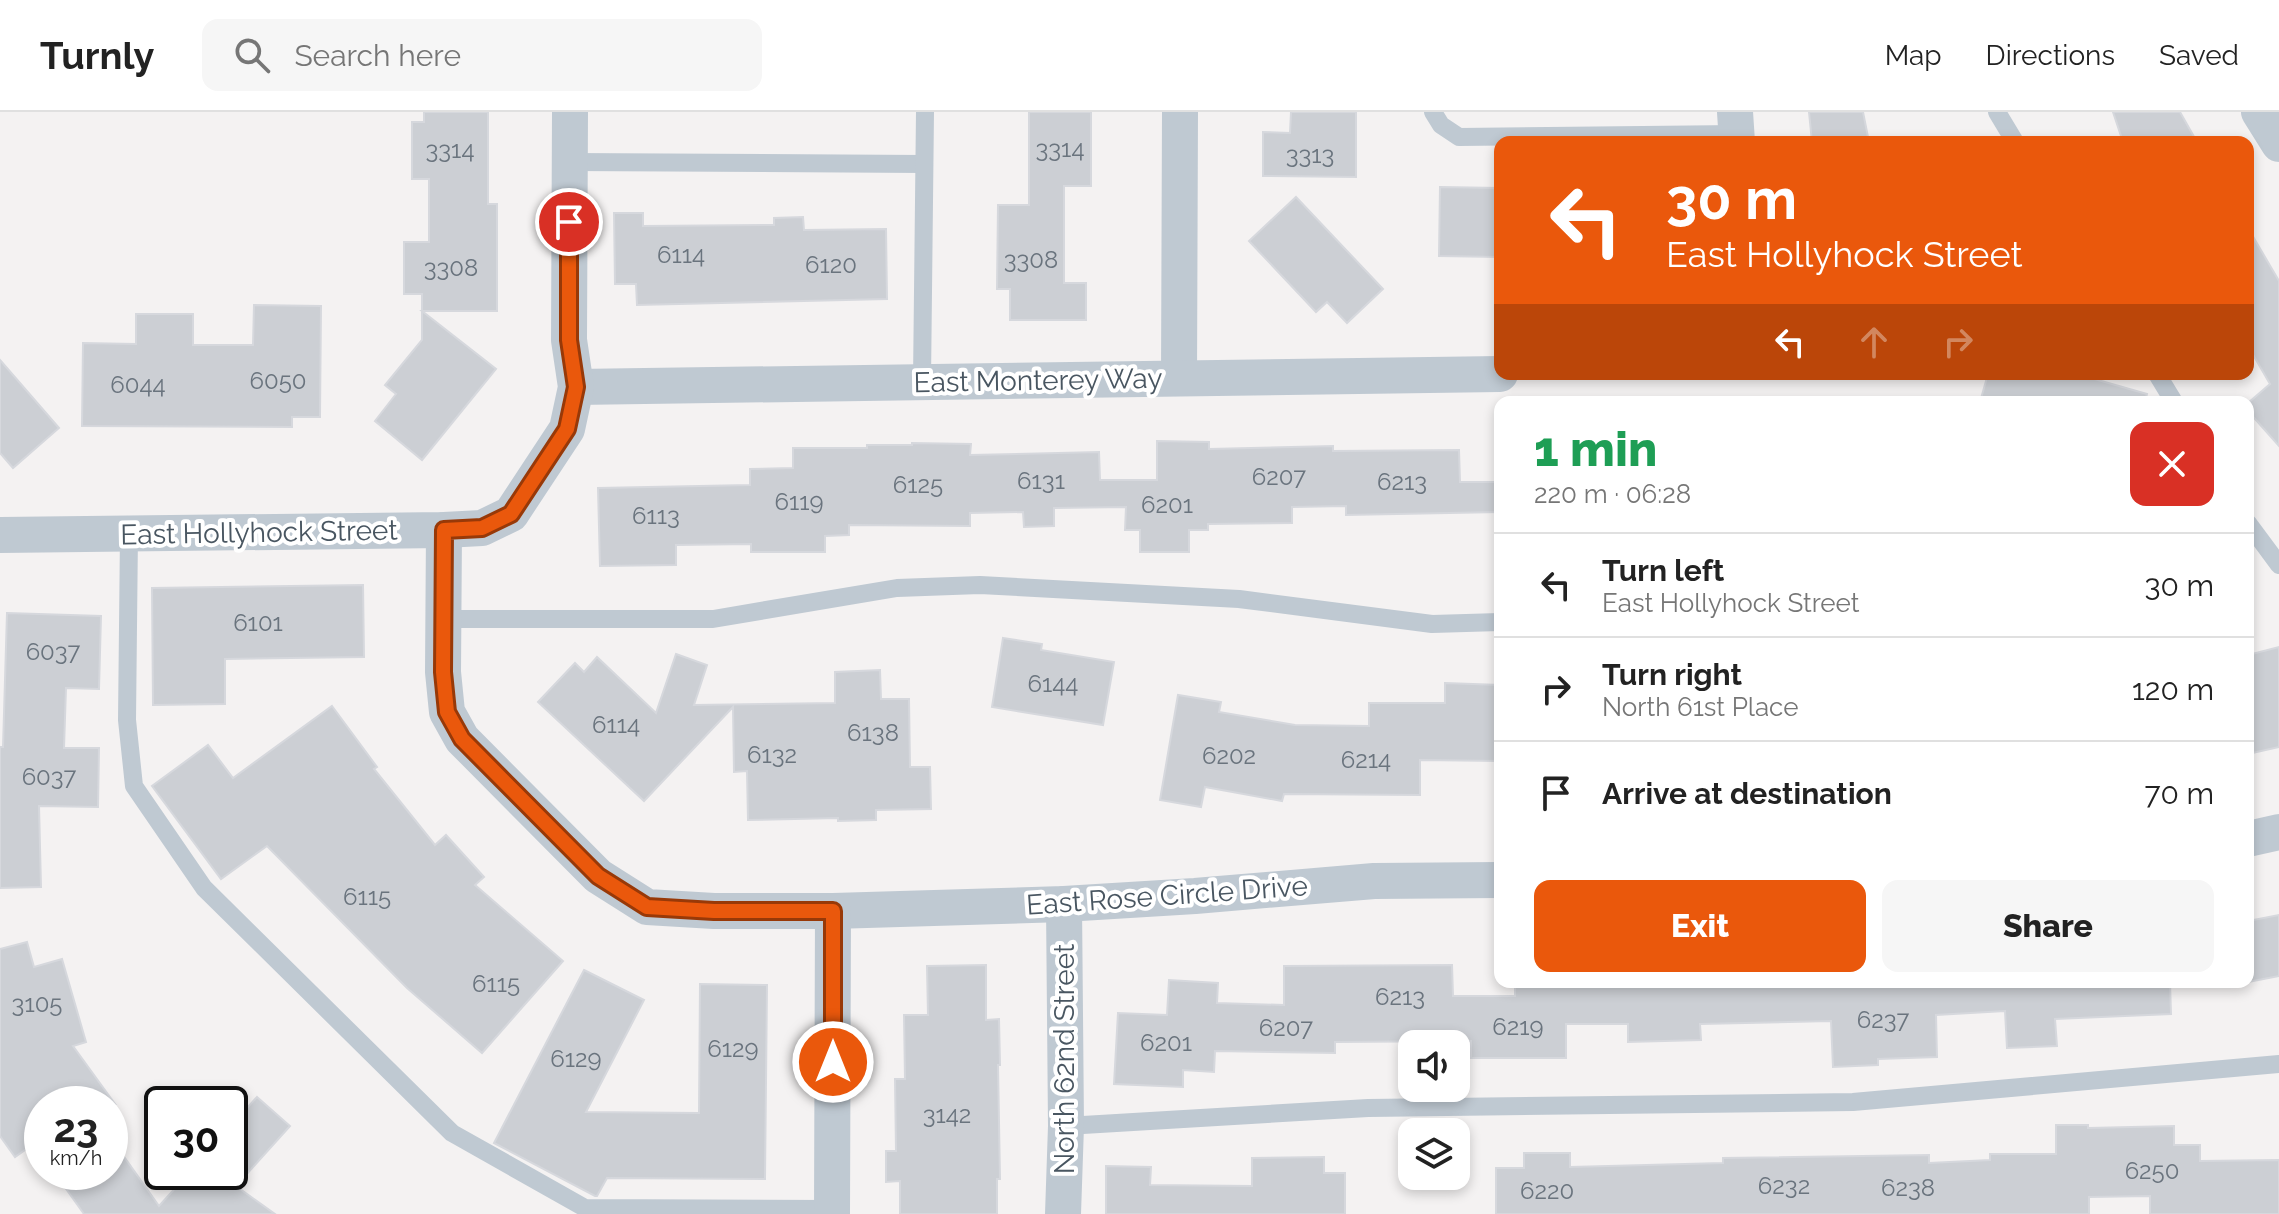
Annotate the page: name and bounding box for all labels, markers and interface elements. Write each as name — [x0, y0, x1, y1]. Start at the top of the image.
search box — [202, 19, 762, 91]
text: Turnly — [40, 33, 154, 78]
icon: search — [230, 33, 274, 77]
text: Search here — [294, 38, 461, 73]
text: Map — [1885, 39, 1942, 72]
text: Directions — [1986, 39, 2115, 72]
text: Saved — [2159, 39, 2239, 72]
house number: 3314 — [1035, 134, 1085, 163]
house number: 3314 — [425, 135, 475, 164]
house number: 3313 — [1286, 140, 1334, 169]
text: 30 m — [1666, 166, 1797, 232]
icon: left — [1534, 168, 1638, 272]
pin — [535, 188, 603, 256]
icon: arrive — [547, 200, 591, 244]
text: East Hollyhock Street — [1666, 233, 2023, 275]
house number: 6114 — [657, 240, 705, 269]
house number: 3308 — [1004, 245, 1058, 274]
house number: 6120 — [805, 250, 857, 279]
house number: 3308 — [424, 253, 478, 282]
icon: left — [1768, 320, 1812, 364]
icon: ahead — [1852, 320, 1896, 364]
icon: right — [1936, 320, 1980, 364]
street label: East Monterey Way — [913, 362, 1163, 399]
house number: 6050 — [250, 366, 306, 395]
house number: 6044 — [110, 370, 166, 399]
text: 1 min — [1534, 421, 1657, 477]
button: close — [2130, 422, 2214, 506]
house number: 6207 — [1252, 462, 1306, 491]
house number: 6131 — [1017, 466, 1065, 495]
house number: 6213 — [1377, 467, 1427, 496]
house number: 6125 — [893, 470, 943, 499]
text: 220 m · 06:28 — [1534, 479, 1691, 509]
house number: 6119 — [774, 487, 824, 516]
house number: 6201 — [1141, 490, 1193, 519]
house number: 6113 — [632, 501, 680, 530]
street label: East Hollyhock Street — [120, 514, 399, 551]
text: Turn left — [1602, 553, 1724, 588]
icon: left — [1534, 563, 1578, 607]
text: 30 m — [2144, 568, 2214, 603]
text: East Hollyhock Street — [1602, 588, 1859, 618]
house number: 6101 — [233, 608, 283, 637]
house number: 6037 — [26, 637, 80, 666]
text: Turn right — [1602, 657, 1742, 692]
icon: right — [1534, 667, 1578, 711]
house number: 6144 — [1028, 669, 1078, 698]
text: 120 m — [2132, 672, 2214, 707]
text: North 61st Place — [1602, 692, 1798, 722]
house number: 6114 — [592, 710, 640, 739]
house number: 6138 — [847, 718, 899, 747]
house number: 6132 — [747, 740, 797, 769]
house number: 6202 — [1202, 741, 1256, 770]
house number: 6214 — [1341, 745, 1391, 774]
house number: 6037 — [22, 762, 76, 791]
icon: arrive — [1534, 771, 1578, 815]
text: Arrive at destination — [1602, 776, 1892, 811]
text: 70 m — [2144, 776, 2214, 811]
street label: East Rose Circle Drive — [1025, 869, 1309, 922]
button: Exit — [1534, 880, 1866, 972]
button: Share — [1882, 880, 2214, 972]
house number: 6115 — [343, 882, 391, 911]
street label: North 62nd Street — [1048, 943, 1081, 1174]
house number: 6115 — [472, 969, 520, 998]
house number: 6213 — [1375, 982, 1425, 1011]
house number: 3105 — [12, 989, 62, 1018]
house number: 6237 — [1857, 1005, 1909, 1034]
house number: 6219 — [1492, 1012, 1544, 1041]
house number: 6207 — [1259, 1013, 1313, 1042]
position arrow — [791, 1020, 875, 1104]
house number: 6201 — [1140, 1028, 1192, 1057]
map controls — [1398, 1030, 1470, 1190]
button: sound — [1398, 1030, 1470, 1102]
house number: 6129 — [707, 1034, 759, 1063]
house number: 6129 — [550, 1044, 602, 1073]
speed limit sign: 30 — [144, 1086, 248, 1190]
house number: 3142 — [923, 1100, 971, 1129]
text: 23 — [54, 1104, 98, 1151]
button: layers — [1398, 1118, 1470, 1190]
text: km/h — [50, 1146, 102, 1170]
house number: 6250 — [2125, 1156, 2179, 1185]
house number: 6232 — [1758, 1171, 1810, 1200]
house number: 6238 — [1881, 1173, 1935, 1202]
house number: 6220 — [1520, 1176, 1574, 1205]

